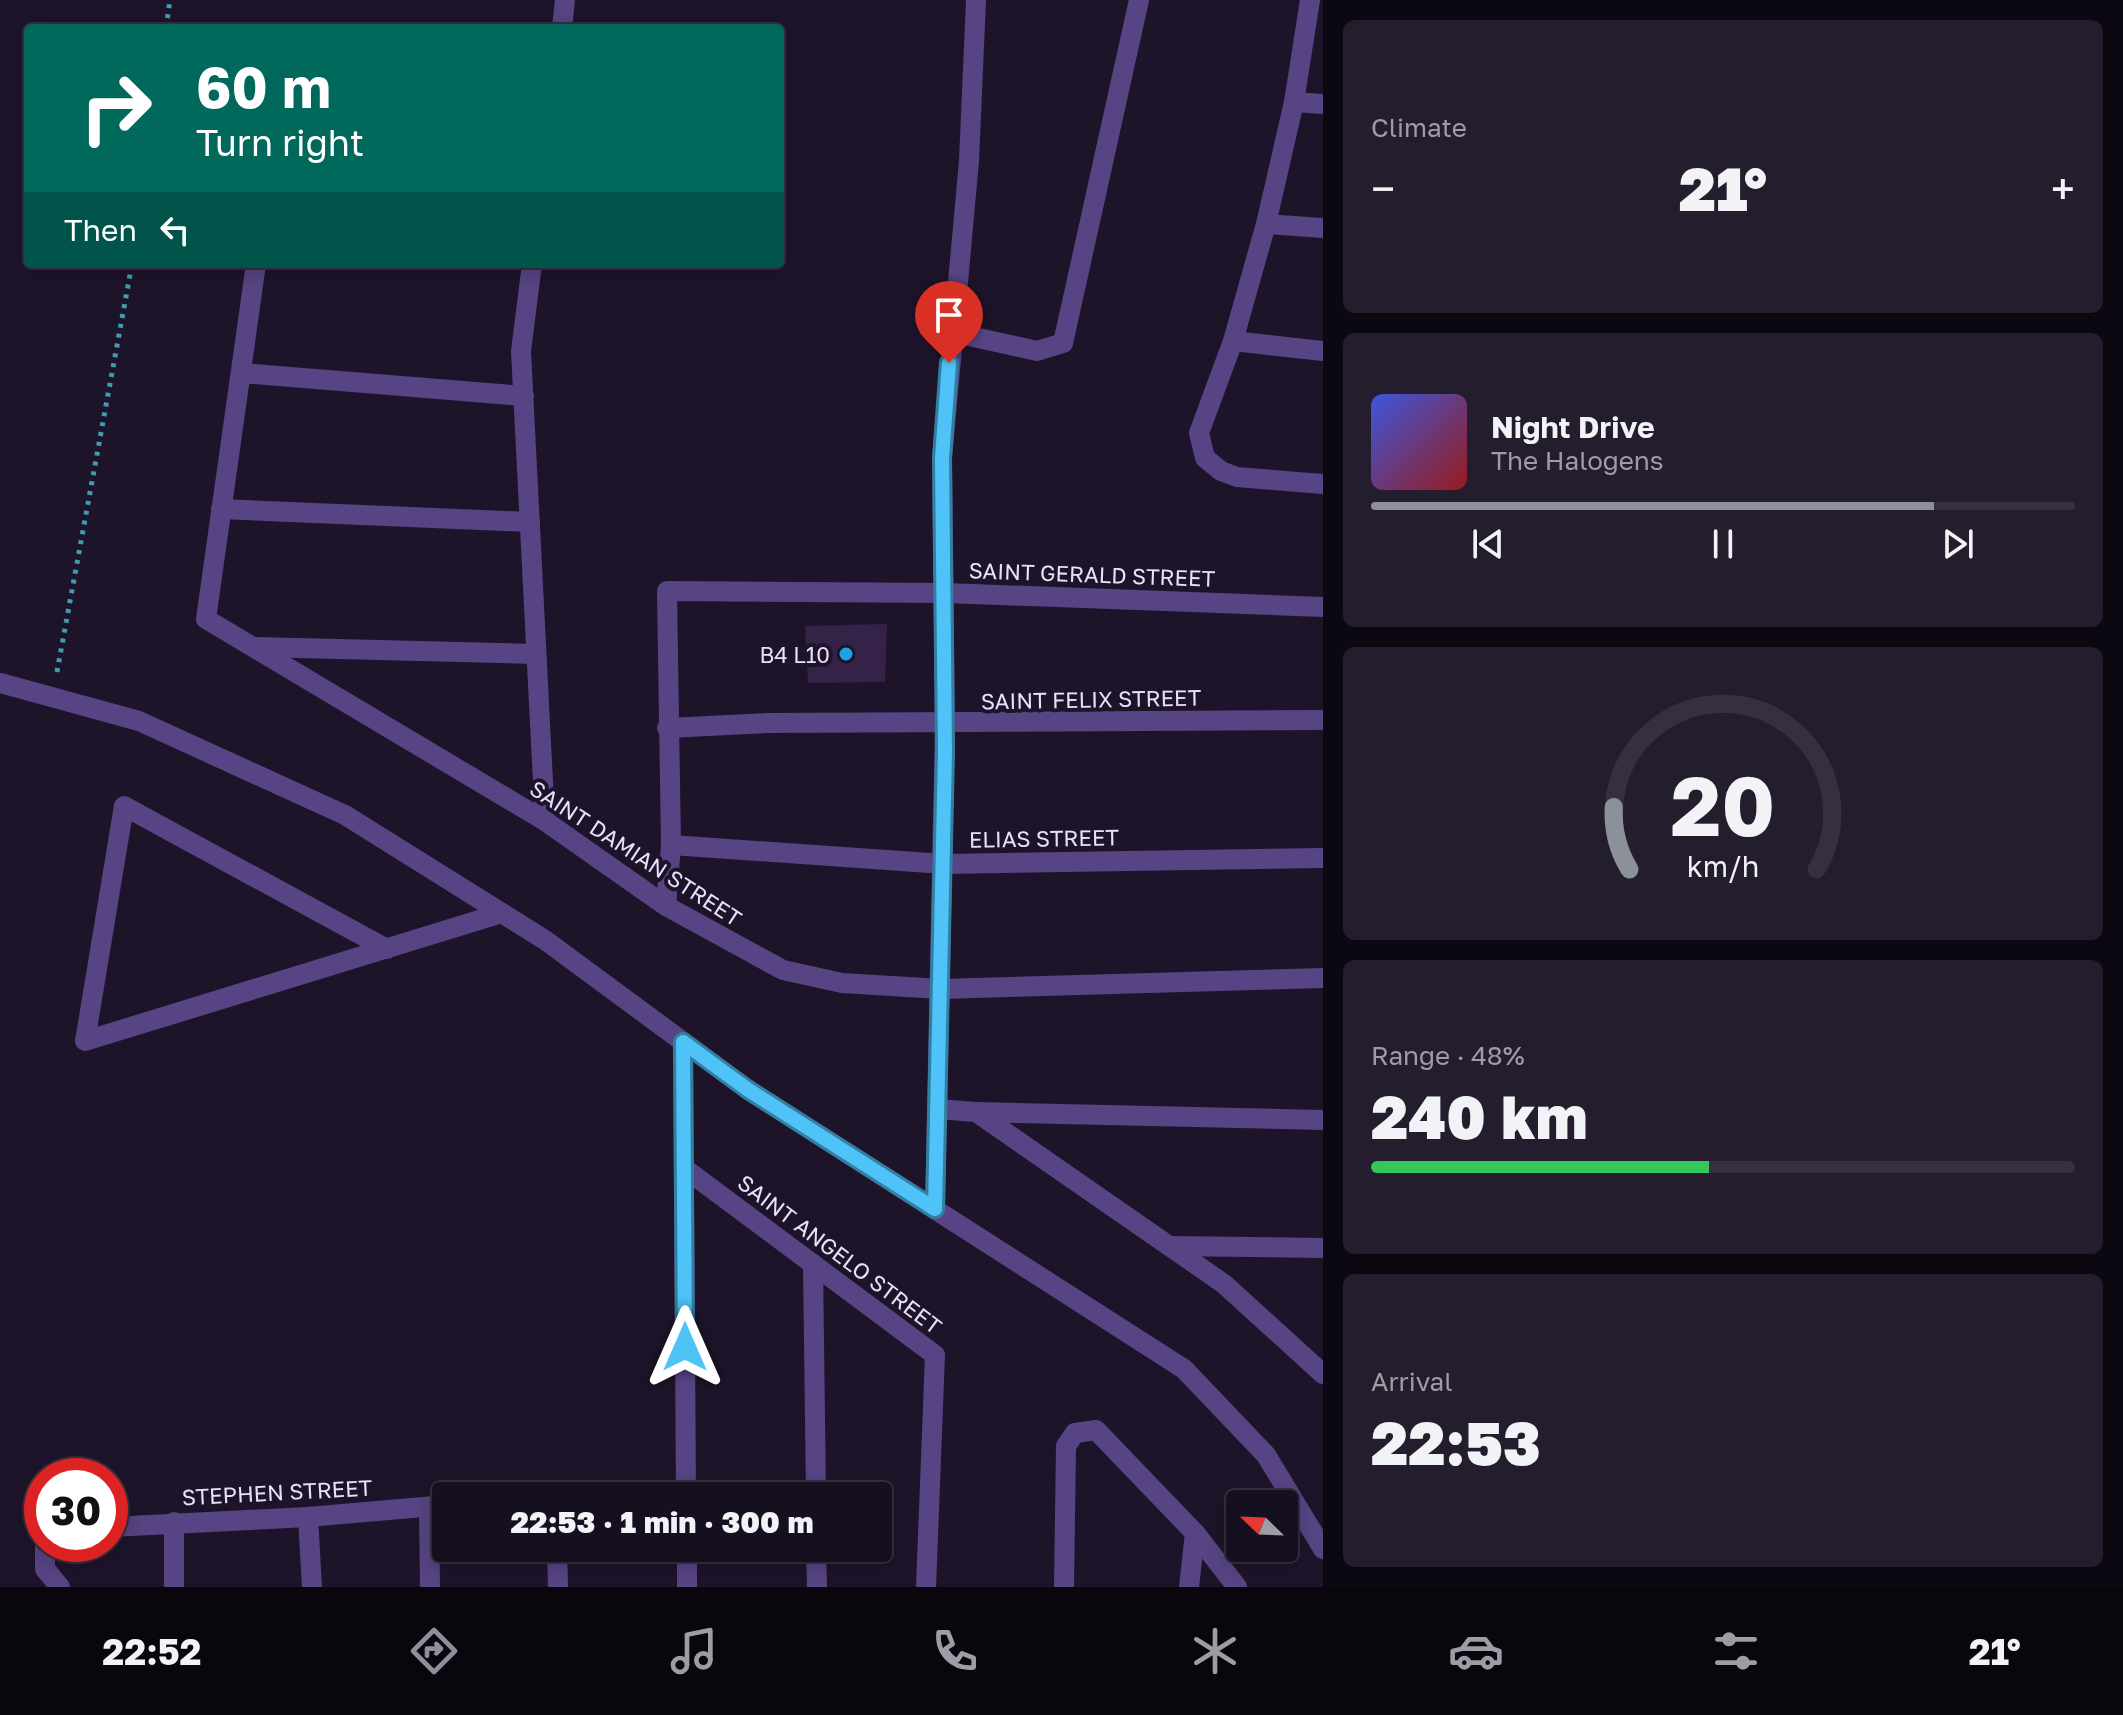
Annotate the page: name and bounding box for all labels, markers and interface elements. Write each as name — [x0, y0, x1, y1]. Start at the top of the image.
text: 60 m — [196, 53, 331, 120]
icon: right — [64, 56, 168, 160]
text: Climate — [1371, 112, 1467, 143]
text: Turn right — [196, 121, 364, 164]
text: 21° — [1679, 152, 1767, 224]
text: − — [1371, 162, 1395, 215]
text: + — [2051, 162, 2075, 215]
icon: left — [153, 208, 197, 252]
text: Then — [64, 212, 137, 248]
pin — [915, 281, 983, 363]
icon: arrive — [927, 293, 971, 337]
text: Night Drive — [1491, 409, 1655, 445]
text: The Halogens — [1491, 445, 1664, 476]
icon: previous — [1466, 522, 1510, 566]
icon: pause — [1701, 522, 1745, 566]
icon: next — [1936, 522, 1980, 566]
street label: SAINT GERALD STREET — [968, 556, 1216, 592]
place label: B4 L10 — [759, 641, 830, 668]
marker: B4 L10 — [837, 645, 855, 663]
street label: SAINT FELIX STREET — [981, 684, 1202, 714]
text: 20 — [1671, 753, 1775, 853]
street label: SAINT DAMIAN STREET — [525, 774, 747, 932]
street label: ELIAS STREET — [969, 823, 1120, 853]
text: km/h — [1687, 849, 1759, 883]
text: Range · 48% — [1371, 1040, 1525, 1071]
text: 240 km — [1371, 1080, 1588, 1152]
street label: SAINT ANGELO STREET — [733, 1168, 948, 1340]
position arrow — [643, 1305, 727, 1389]
text: Arrival — [1371, 1366, 1452, 1397]
text: 22:53 — [1371, 1406, 1541, 1478]
speed limit sign: 30 — [24, 1458, 128, 1562]
street label: STEPHEN STREET — [181, 1474, 373, 1510]
north arrow — [1226, 1490, 1298, 1562]
map controls — [1226, 1490, 1298, 1562]
text: 22:53 · 1 min · 300 m — [511, 1504, 814, 1540]
icon: directions — [406, 1623, 462, 1679]
icon: music — [666, 1623, 722, 1679]
icon: phone — [927, 1623, 983, 1679]
icon: climate — [1187, 1623, 1243, 1679]
icon: car — [1448, 1623, 1504, 1679]
icon: filters — [1708, 1623, 1764, 1679]
text: 22:52 — [102, 1630, 202, 1673]
text: 21° — [1969, 1630, 2021, 1673]

